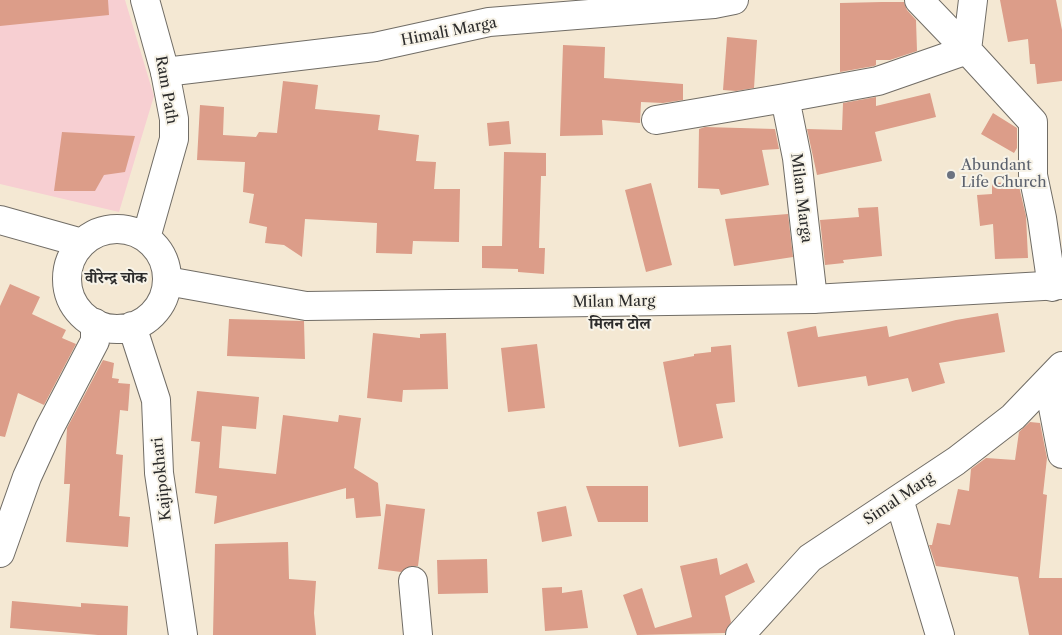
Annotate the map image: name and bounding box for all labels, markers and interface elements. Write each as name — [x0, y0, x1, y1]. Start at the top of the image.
street label: Himali Marga — [400, 14, 498, 50]
street label: Ram Path — [151, 54, 181, 126]
street label: Milan Marga — [787, 152, 815, 244]
place label: Abundant Life Church — [961, 157, 1047, 192]
marker: Abundant Life Church — [945, 169, 957, 181]
district label: वीरेन्द्र चोक — [85, 268, 147, 288]
street label: Milan Marg — [573, 292, 655, 312]
district label: मिलन टोल — [589, 314, 651, 334]
street label: Kajipokhari — [149, 436, 175, 522]
street label: Simal Marg — [860, 469, 938, 529]

